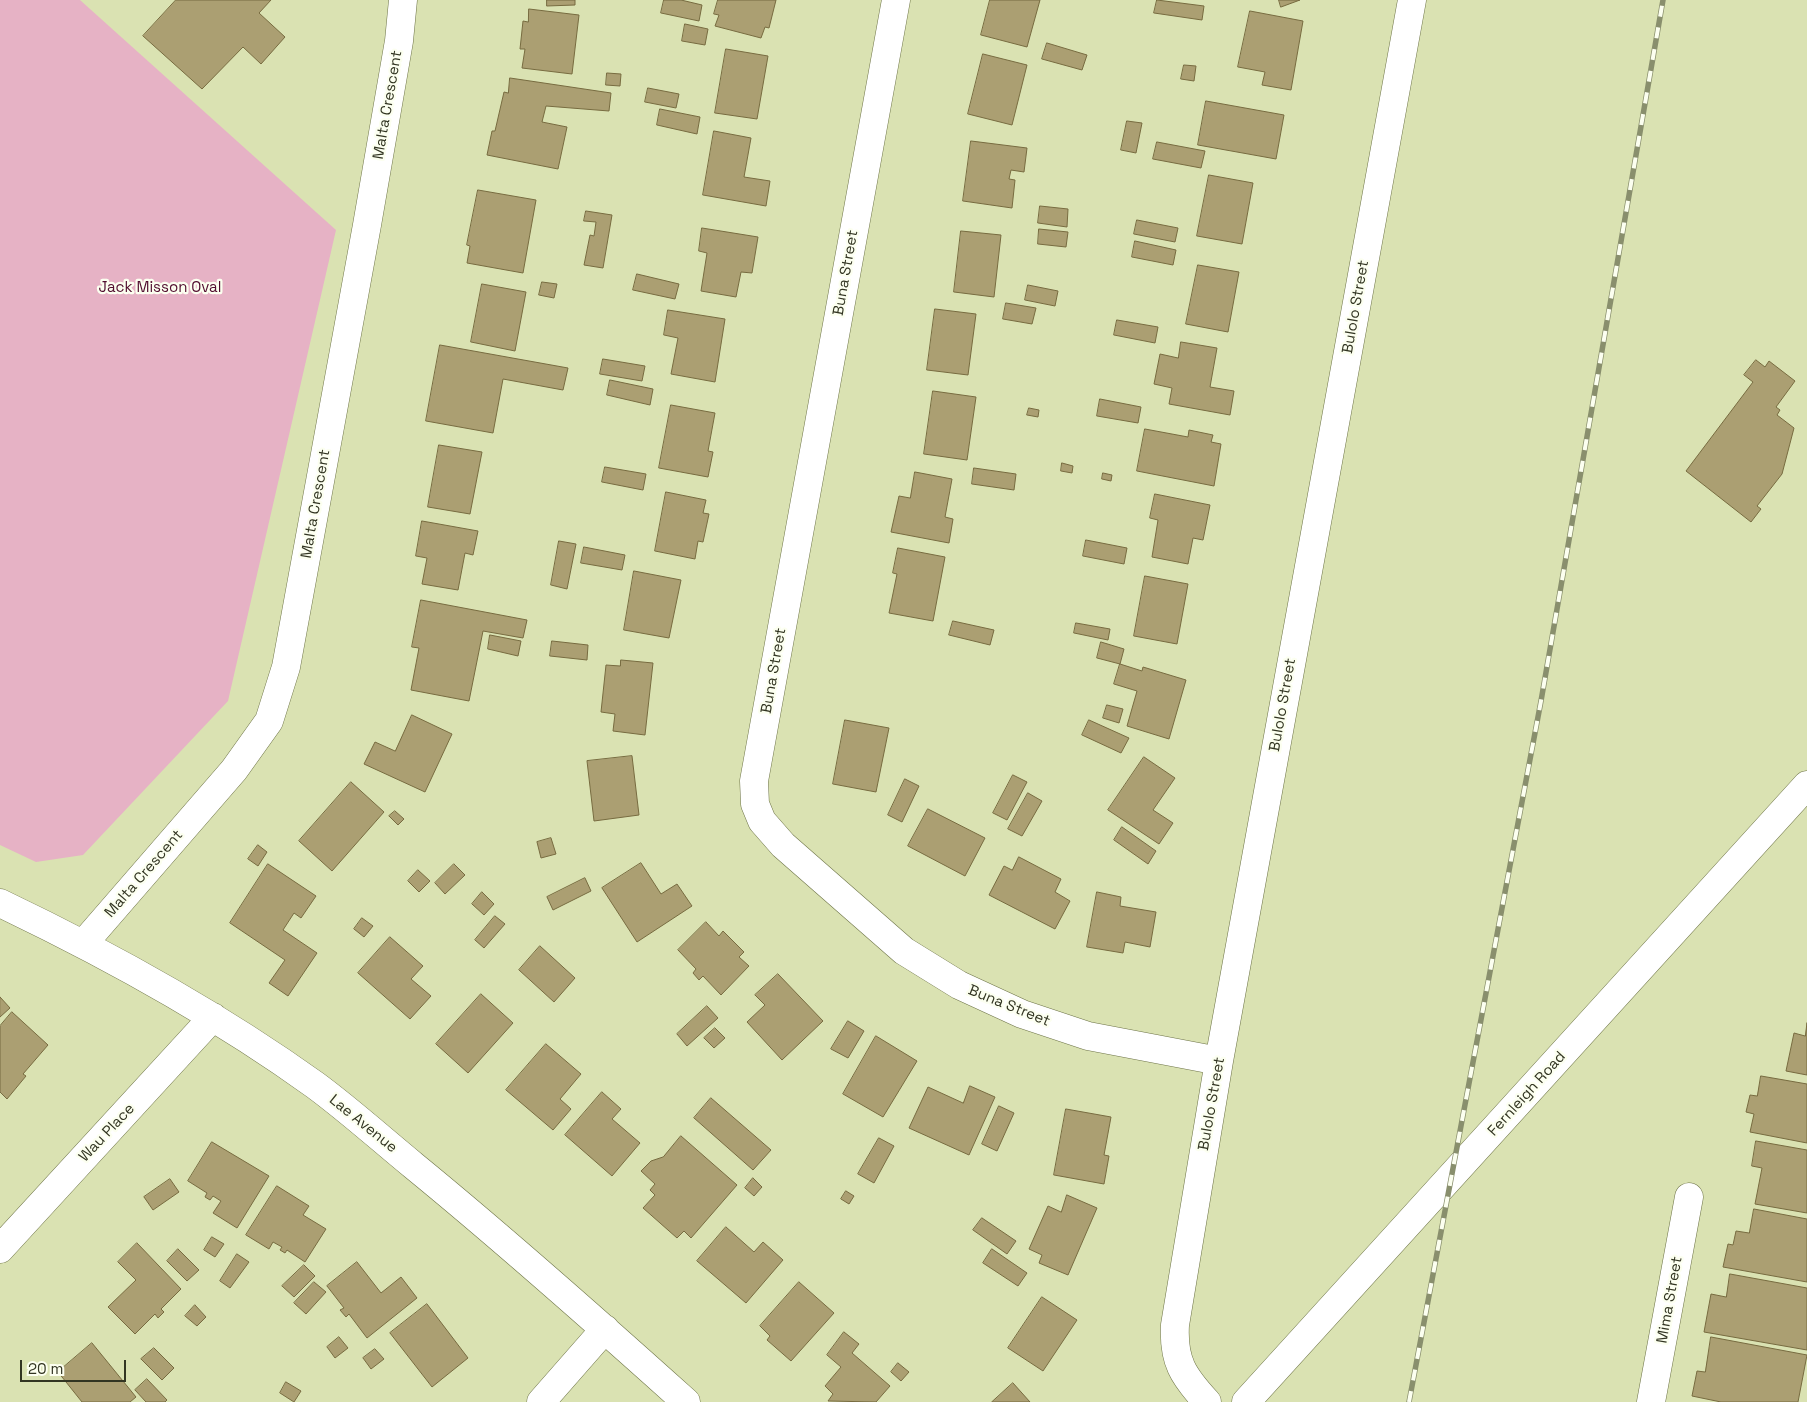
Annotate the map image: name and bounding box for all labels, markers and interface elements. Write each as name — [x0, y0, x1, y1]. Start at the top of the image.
street label: Malta Crescent — [370, 49, 406, 161]
street label: Buna Street — [830, 229, 862, 317]
street label: Bulolo Street — [1339, 259, 1373, 355]
park label: Jack Misson Oval — [99, 279, 221, 297]
street label: Malta Crescent — [298, 448, 334, 560]
street label: Buna Street — [758, 627, 790, 715]
street label: Bulolo Street — [1266, 657, 1300, 753]
street label: Malta Crescent — [101, 827, 187, 921]
street label: Buna Street — [965, 981, 1053, 1031]
street label: Fernleigh Road — [1484, 1048, 1570, 1140]
street label: Bulolo Street — [1195, 1056, 1229, 1152]
street label: Lae Avenue — [325, 1091, 401, 1157]
street label: Wau Place — [75, 1100, 139, 1166]
street label: Mima Street — [1654, 1255, 1686, 1345]
scale bar — [22, 1350, 129, 1382]
text: 20 m — [28, 1359, 63, 1378]

